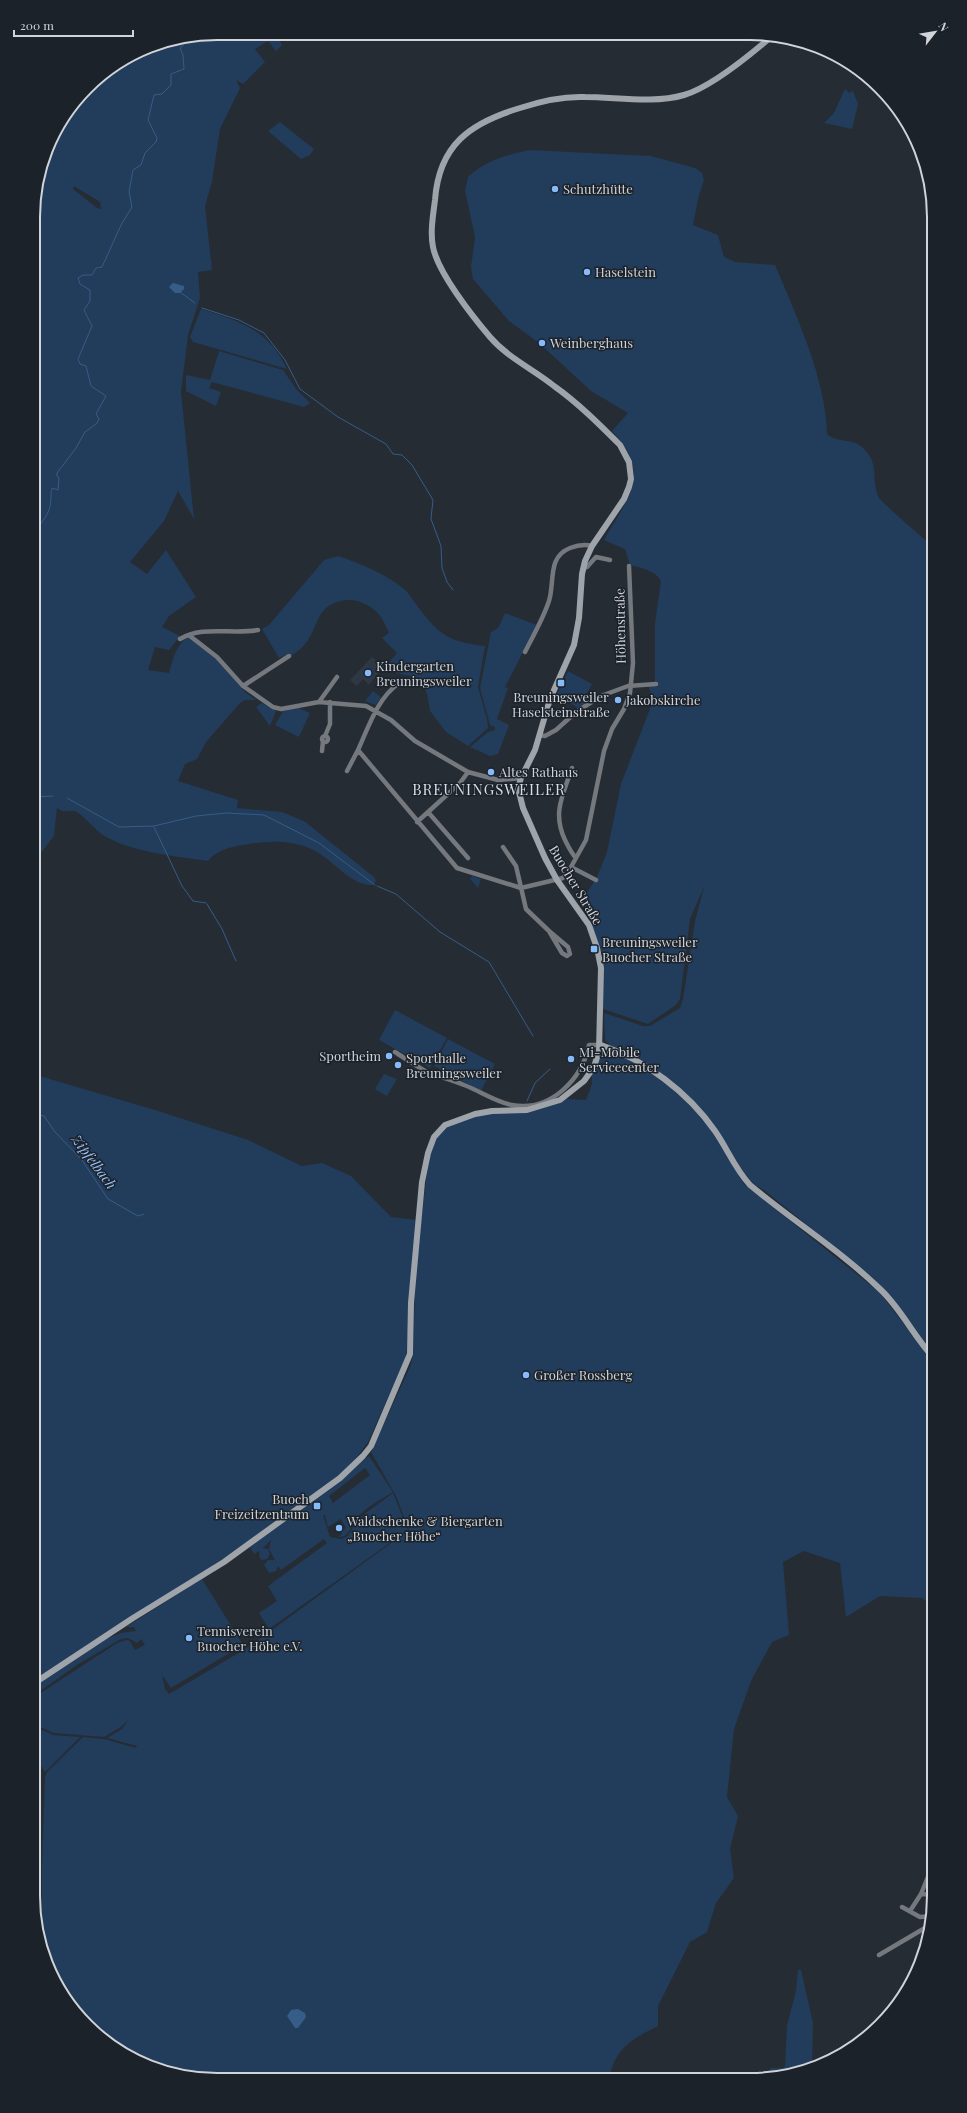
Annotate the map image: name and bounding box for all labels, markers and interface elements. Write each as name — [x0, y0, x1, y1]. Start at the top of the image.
scale bar — [14, 12, 133, 38]
north arrow — [915, 12, 955, 52]
text: 200 m — [20, 17, 54, 33]
text: N — [936, 19, 953, 34]
place label: Schutzhütte — [563, 180, 633, 197]
marker: Schutzhütte — [550, 184, 560, 194]
place label: Haselstein — [595, 263, 656, 280]
marker: Haselstein — [582, 267, 592, 277]
place label: Weinberghaus — [549, 334, 633, 351]
marker: Weinberghaus — [537, 338, 547, 348]
street label: Höhenstraße — [610, 588, 629, 664]
place label: Kindergarten Breuningsweiler — [376, 657, 472, 689]
marker: Kindergarten Breuningsweiler — [363, 668, 373, 678]
marker: Breuningsweiler Haselsteinstraße — [556, 678, 566, 688]
place label: Breuningsweiler Haselsteinstraße — [512, 688, 610, 720]
place label: Jakobskirche — [625, 691, 701, 708]
marker: Jakobskirche — [613, 695, 623, 705]
place label: Altes Rathaus — [498, 763, 578, 780]
marker: Altes Rathaus — [486, 767, 496, 777]
district label: BREUNINGSWEILER — [412, 779, 566, 799]
street label: Buocher Straße — [546, 842, 607, 928]
place label: Breuningsweiler Buocher Straße — [602, 933, 698, 965]
marker: Breuningsweiler Buocher Straße — [589, 944, 599, 954]
place label: Mi-Mobile Servicecenter — [579, 1043, 659, 1075]
place label: Sportheim — [319, 1047, 381, 1064]
place label: Sporthalle Breuningsweiler — [406, 1049, 502, 1081]
marker: Sportheim — [384, 1051, 394, 1061]
marker: Mi-Mobile Servicecenter — [566, 1054, 576, 1064]
marker: Sporthalle Breuningsweiler — [393, 1060, 403, 1070]
water label: Zipfelbach — [67, 1130, 121, 1193]
place label: Großer Rossberg — [534, 1366, 633, 1383]
marker: Großer Rossberg — [521, 1370, 531, 1380]
place label: Buoch Freizeitzentrum — [215, 1490, 309, 1522]
marker: Buoch Freizeitzentrum — [312, 1501, 322, 1511]
place label: Waldschenke & Biergarten „Buocher Höhe“ — [346, 1512, 503, 1544]
marker: Waldschenke & Biergarten „Buocher Höhe“ — [334, 1523, 344, 1533]
place label: Tennisverein Buocher Höhe e.V. — [197, 1622, 303, 1654]
marker: Tennisverein Buocher Höhe e.V. — [184, 1633, 194, 1643]

